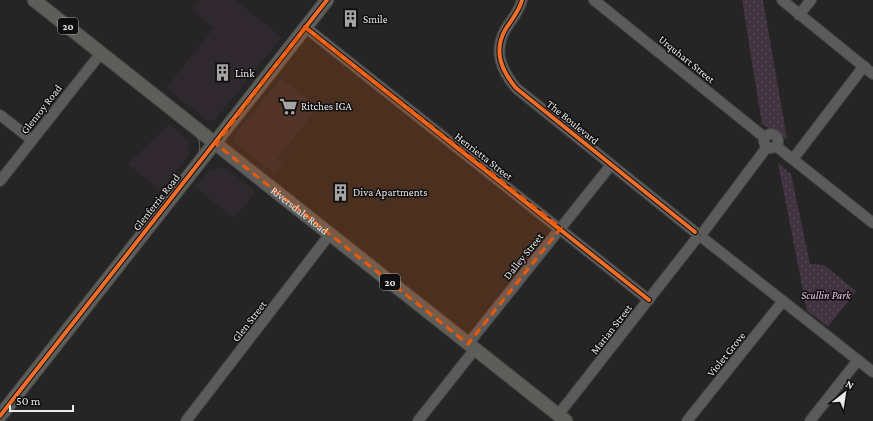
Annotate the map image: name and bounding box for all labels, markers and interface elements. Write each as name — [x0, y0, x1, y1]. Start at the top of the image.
building icon: Smile — [340, 9, 360, 29]
place label: Smile — [363, 13, 388, 25]
road number: 20 — [58, 18, 78, 34]
street label: Urquhart Street — [656, 33, 718, 86]
building icon: Link — [212, 63, 232, 83]
place label: Link — [235, 67, 255, 79]
street label: Glenroy Road — [18, 82, 65, 137]
supermarket icon: Ritches IGA — [278, 96, 298, 116]
street label: The Boulevard — [545, 97, 602, 147]
place label: Ritches IGA — [301, 100, 352, 112]
street label: Henrietta Street — [453, 130, 515, 182]
street label: Glenferrie Road — [130, 171, 182, 233]
building icon: Diva Apartments — [330, 182, 350, 202]
street label: Riversdale Road — [269, 184, 331, 237]
place label: Diva Apartments — [353, 186, 427, 199]
street label: Dalley Street — [501, 230, 546, 282]
road number: 20 — [380, 274, 400, 290]
park label: Scullin Park — [801, 289, 852, 301]
street label: Glen Street — [229, 298, 269, 344]
street label: Marian Street — [588, 301, 634, 356]
street label: Violet Grove — [704, 329, 748, 379]
north arrow — [825, 373, 865, 413]
text: N — [844, 377, 857, 392]
scale bar — [10, 387, 73, 413]
text: 50 m — [16, 394, 41, 408]

